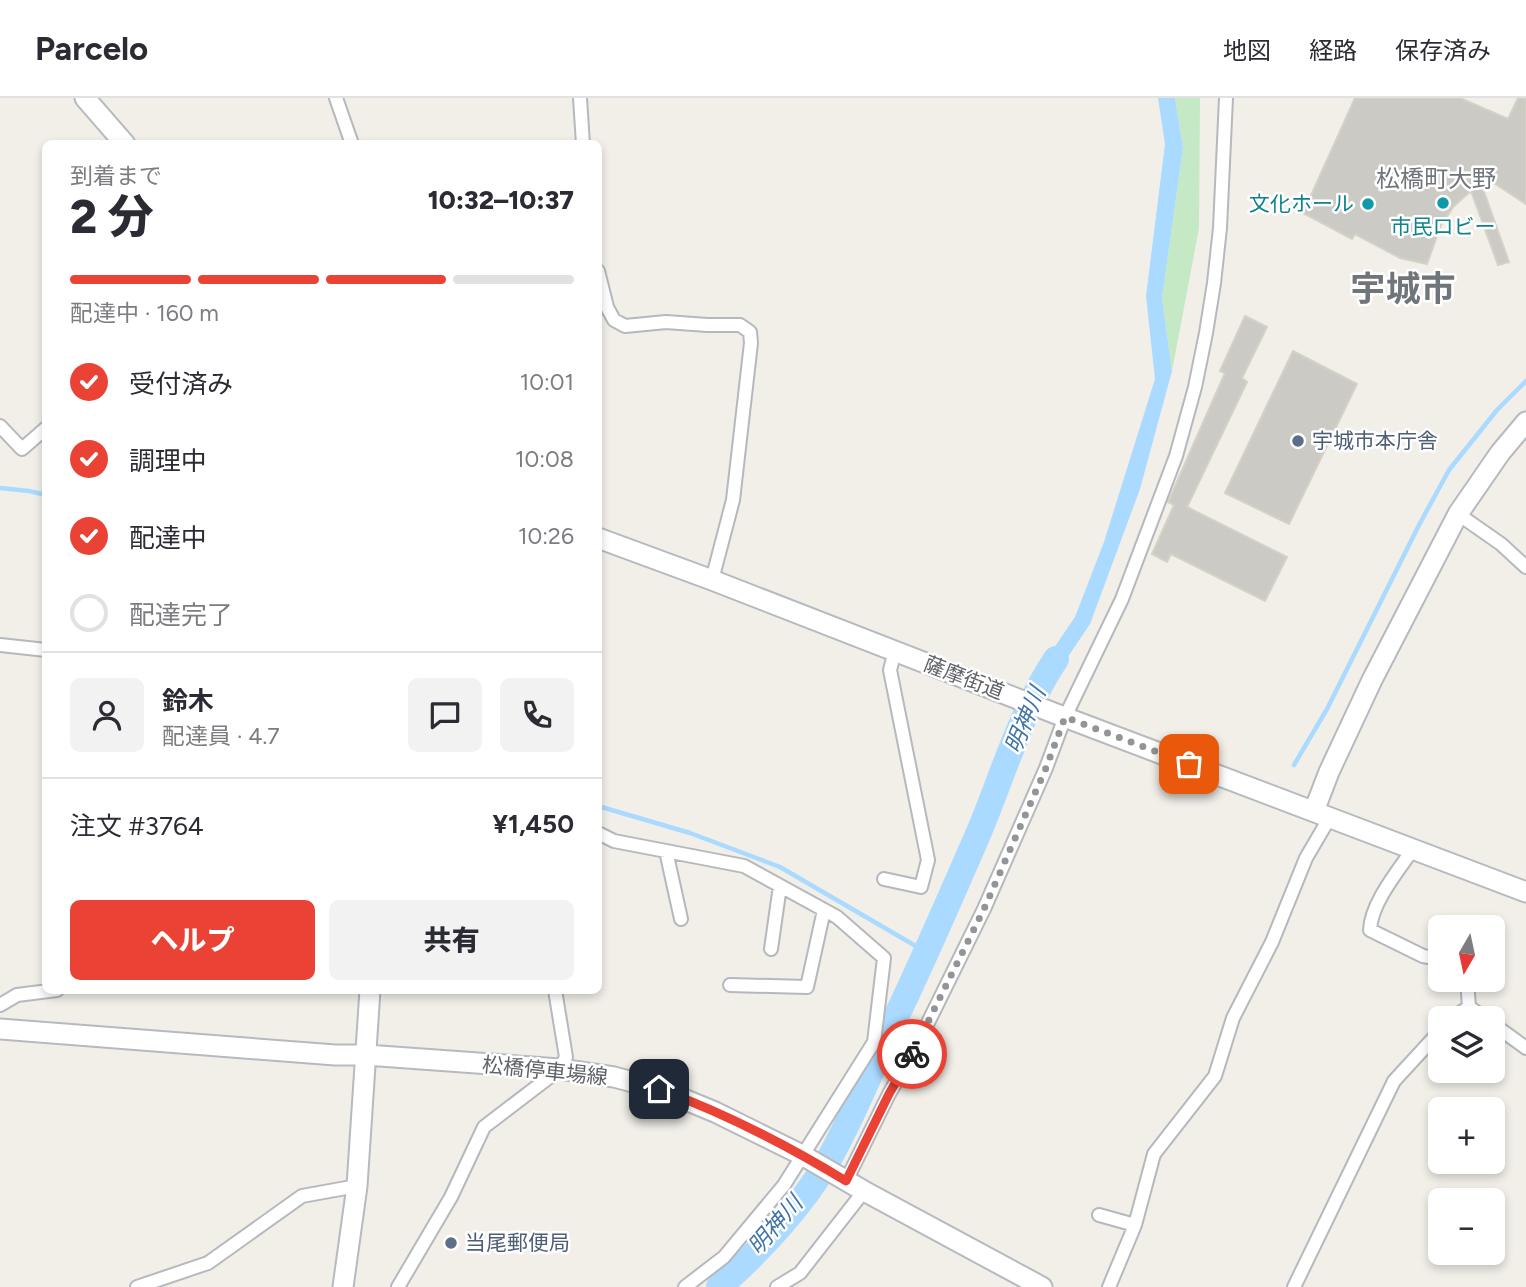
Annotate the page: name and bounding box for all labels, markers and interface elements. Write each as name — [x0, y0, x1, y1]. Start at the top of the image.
text: Parcelo — [35, 29, 148, 68]
text: 地図 — [1223, 36, 1271, 65]
text: 経路 — [1309, 36, 1357, 65]
text: 保存済み — [1395, 36, 1491, 65]
text: 到着まで — [70, 162, 162, 190]
district label: 松橋町大野 — [1376, 164, 1496, 193]
text: 10:32–10:37 — [428, 184, 574, 216]
text: 2 分 — [70, 189, 154, 245]
place label: 文化ホール — [1249, 191, 1354, 216]
marker: 市民ロビー — [1435, 195, 1451, 211]
marker: 文化ホール — [1360, 196, 1376, 212]
place label: 市民ロビー — [1391, 214, 1496, 239]
district label: 宇城市 — [1350, 268, 1456, 310]
text: 配達中 · 160 m — [70, 299, 219, 327]
icon: check — [70, 363, 108, 401]
text: 受付済み — [129, 368, 233, 400]
text: 10:01 — [520, 368, 574, 396]
place label: 宇城市本庁舎 — [1312, 428, 1438, 453]
marker: 宇城市本庁舎 — [1290, 433, 1306, 449]
icon: check — [70, 440, 108, 478]
text: 調理中 — [129, 445, 207, 477]
text: 10:08 — [515, 445, 574, 473]
icon: check — [70, 517, 108, 555]
text: 配達中 — [129, 522, 207, 554]
text: 10:26 — [518, 522, 574, 550]
text: 配達完了 — [129, 599, 233, 631]
street label: 薩摩街道 — [920, 651, 1008, 704]
button: person — [70, 678, 144, 752]
button: chat — [408, 678, 482, 752]
button: phone — [500, 678, 574, 752]
water label: 明神川 — [999, 680, 1053, 757]
text: 鈴木 — [162, 685, 214, 717]
text: 配達員 · 4.7 — [162, 722, 280, 750]
pin — [1159, 734, 1219, 794]
icon: bag — [1170, 745, 1208, 783]
text: ¥1,450 — [492, 808, 574, 840]
text: 注文 #3764 — [70, 810, 204, 842]
button: ヘルプ — [70, 900, 315, 980]
button: 共有 — [329, 900, 574, 980]
north arrow — [1428, 915, 1505, 992]
map controls — [1428, 915, 1505, 1265]
button: layers — [1428, 1006, 1505, 1083]
courier — [877, 1019, 947, 1089]
icon: bike — [893, 1035, 931, 1073]
street label: 松橋停車場線 — [481, 1051, 609, 1090]
pin — [629, 1059, 689, 1119]
icon: home — [640, 1070, 678, 1108]
button: + — [1428, 1097, 1505, 1174]
water label: 明神川 — [742, 1188, 810, 1260]
button: − — [1428, 1188, 1505, 1265]
place label: 当尾郵便局 — [465, 1230, 570, 1255]
marker: 当尾郵便局 — [443, 1235, 459, 1251]

